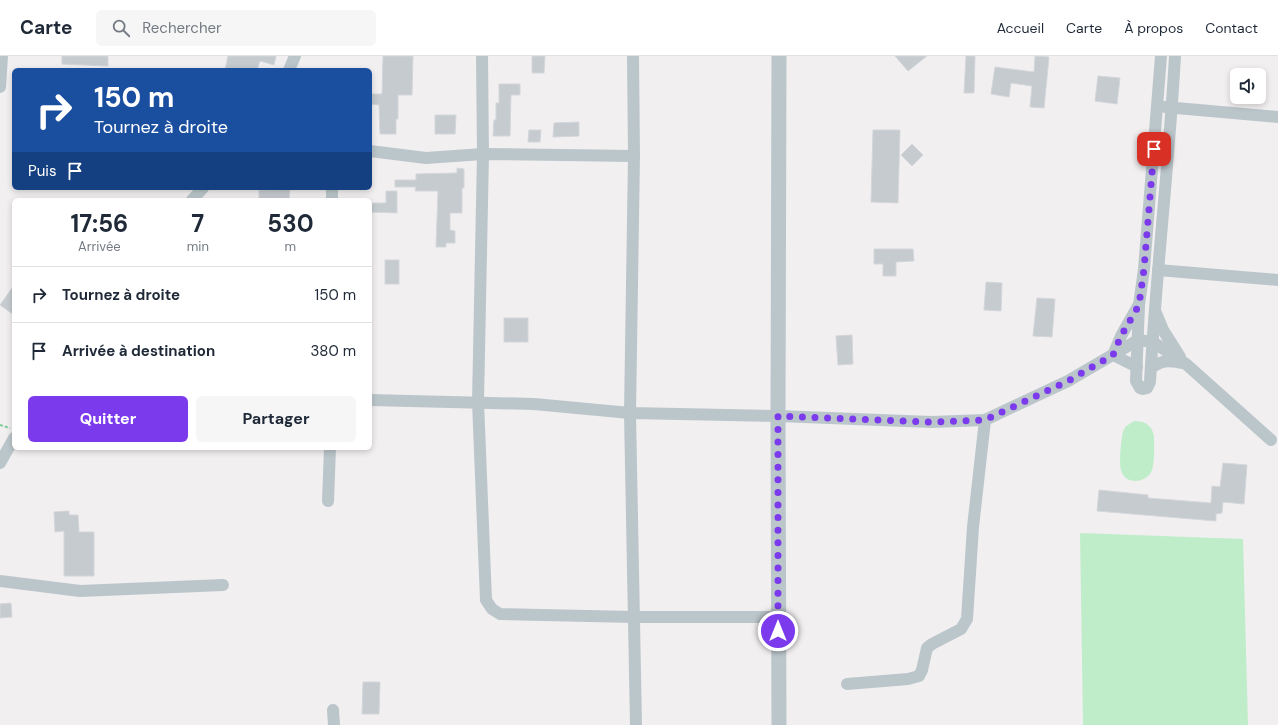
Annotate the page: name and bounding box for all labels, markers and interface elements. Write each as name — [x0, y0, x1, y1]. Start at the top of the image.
search box — [96, 10, 376, 46]
text: Carte — [20, 15, 72, 40]
icon: search — [110, 17, 132, 39]
text: Rechercher — [142, 18, 222, 38]
text: Accueil — [997, 19, 1044, 37]
text: Carte — [1066, 19, 1102, 37]
text: À propos — [1124, 19, 1183, 37]
text: Contact — [1205, 19, 1258, 37]
map controls — [1230, 68, 1266, 104]
button: sound — [1230, 68, 1266, 104]
text: 150 m — [94, 79, 174, 116]
icon: right — [28, 84, 80, 136]
text: Tournez à droite — [94, 115, 228, 139]
pin — [1137, 132, 1171, 166]
icon: arrive — [1143, 138, 1165, 160]
icon: arrive — [64, 160, 86, 182]
text: Puis — [28, 161, 56, 181]
text: 17:56 — [70, 208, 128, 239]
text: 7 — [191, 208, 204, 239]
text: 530 — [267, 208, 314, 239]
text: Arrivée — [78, 238, 121, 255]
text: min — [187, 238, 209, 255]
text: m — [285, 238, 296, 255]
icon: right — [28, 284, 50, 306]
text: Tournez à droite — [62, 285, 180, 305]
text: 150 m — [315, 285, 356, 305]
icon: arrive — [28, 340, 50, 362]
text: Arrivée à destination — [62, 341, 215, 361]
text: 380 m — [310, 341, 356, 361]
button: Quitter — [28, 396, 188, 442]
button: Partager — [196, 396, 356, 442]
position arrow — [757, 610, 799, 652]

